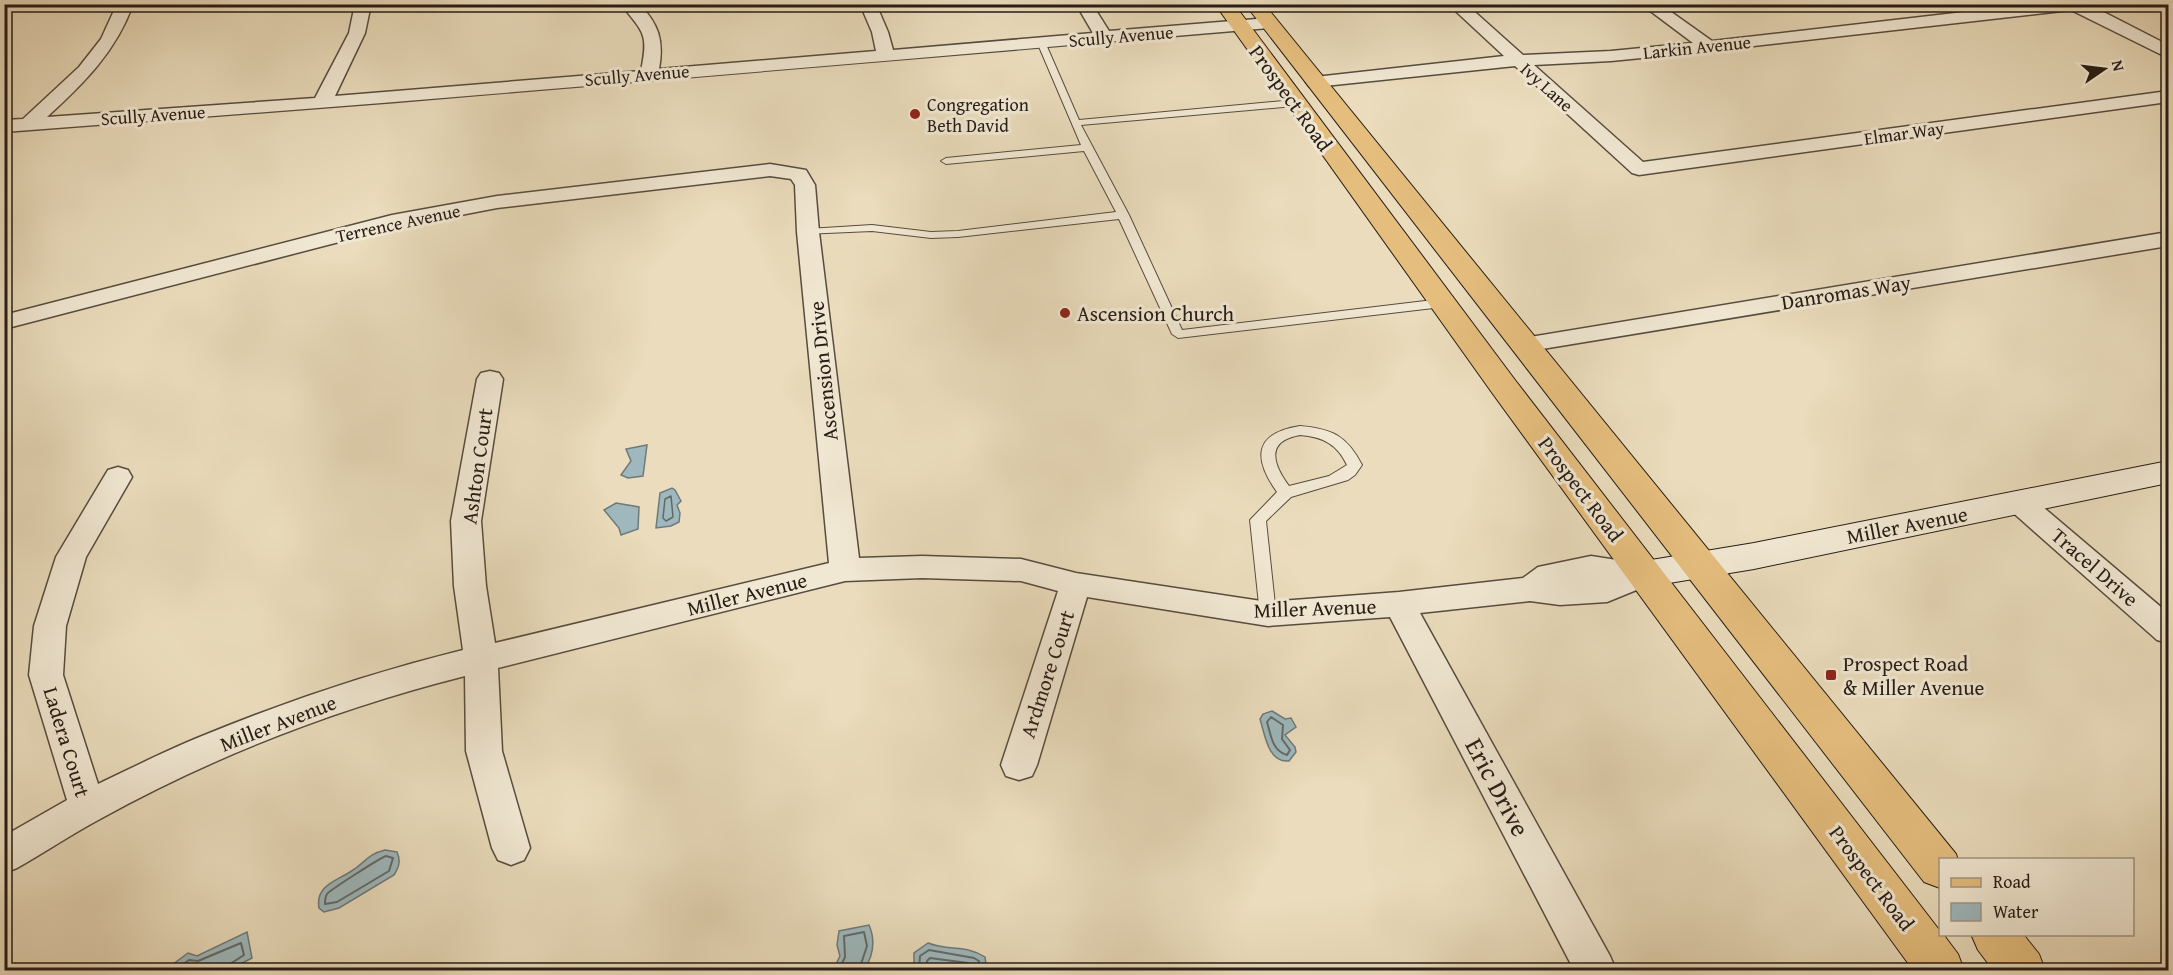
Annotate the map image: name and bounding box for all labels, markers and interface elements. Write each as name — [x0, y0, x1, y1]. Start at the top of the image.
street label: Scully Avenue — [1068, 18, 1174, 54]
street label: Larkin Avenue — [1642, 28, 1752, 66]
street label: Prospect Road — [1242, 38, 1341, 158]
north arrow — [2074, 39, 2134, 99]
street label: Ivy Lane — [1514, 56, 1580, 118]
street label: Scully Avenue — [584, 57, 690, 93]
text: N — [2106, 57, 2132, 74]
place label: Congregation Beth David — [927, 91, 1029, 139]
street label: Scully Avenue — [100, 98, 206, 132]
marker: Congregation Beth David — [908, 107, 922, 121]
street label: Elmar Way — [1862, 114, 1946, 152]
street label: Terrence Avenue — [333, 197, 463, 249]
street label: Danromas Way — [1779, 266, 1914, 318]
place label: Ascension Church — [1077, 298, 1234, 329]
street label: Ascension Drive — [800, 299, 846, 442]
marker: Ascension Church — [1058, 306, 1072, 320]
street label: Ashton Court — [454, 405, 501, 526]
street label: Prospect Road — [1531, 430, 1632, 549]
street label: Miller Avenue — [1844, 498, 1970, 552]
street label: Tracel Drive — [2044, 520, 2146, 614]
street label: Miller Avenue — [684, 564, 810, 624]
street label: Miller Avenue — [1253, 590, 1377, 626]
street label: Ardmore Court — [1012, 606, 1082, 742]
place label: Prospect Road & Miller Avenue — [1843, 648, 1985, 703]
marker: Prospect Road & Miller Avenue — [1824, 668, 1838, 682]
street label: Ladera Court — [36, 683, 99, 801]
street label: Miller Avenue — [215, 687, 341, 759]
street label: Eric Drive — [1456, 731, 1540, 843]
street label: Prospect Road — [1822, 819, 1923, 938]
legend — [1939, 858, 2134, 936]
text: Road — [1993, 868, 2031, 895]
text: Water — [1993, 898, 2039, 925]

